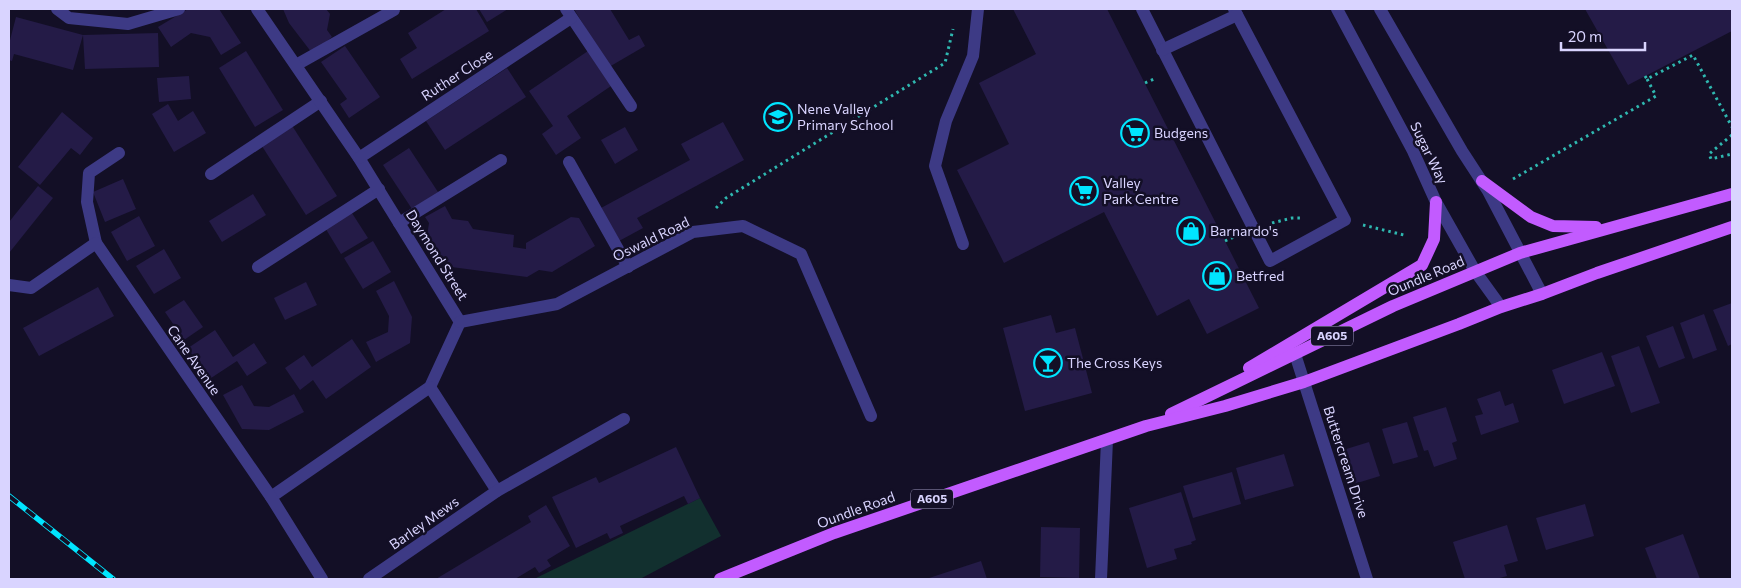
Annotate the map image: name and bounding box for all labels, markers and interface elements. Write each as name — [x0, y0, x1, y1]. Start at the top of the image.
scale bar — [1561, 20, 1645, 52]
text: 20 m — [1568, 27, 1602, 45]
street label: Ruther Close — [418, 45, 496, 104]
place label: Nene Valley Primary School — [797, 100, 893, 133]
school or university icon: Nene Valley Primary School — [763, 102, 793, 132]
supermarket icon: Budgens — [1120, 118, 1150, 148]
street label: Sugar Way — [1407, 119, 1452, 187]
place label: Budgens — [1154, 124, 1208, 141]
place label: Valley Park Centre — [1103, 174, 1178, 207]
supermarket icon: Valley Park Centre — [1069, 176, 1099, 206]
street label: Daymond Street — [403, 206, 472, 303]
street label: Oswald Road — [610, 213, 692, 264]
shop icon: Barnardo's — [1176, 216, 1206, 246]
place label: Barnardo's — [1210, 222, 1278, 239]
street label: Oundle Road — [1385, 252, 1467, 299]
shop icon: Betfred — [1202, 261, 1232, 291]
place label: Betfred — [1236, 267, 1284, 284]
street label: Cane Avenue — [164, 321, 225, 398]
road number: A605 — [1311, 326, 1353, 346]
bar icon: The Cross Keys — [1033, 348, 1063, 378]
place label: The Cross Keys — [1067, 354, 1162, 371]
street label: Buttercream Drive — [1320, 404, 1373, 520]
street label: Oundle Road — [815, 488, 897, 531]
road number: A605 — [911, 489, 953, 508]
street label: Barley Mews — [386, 492, 462, 553]

